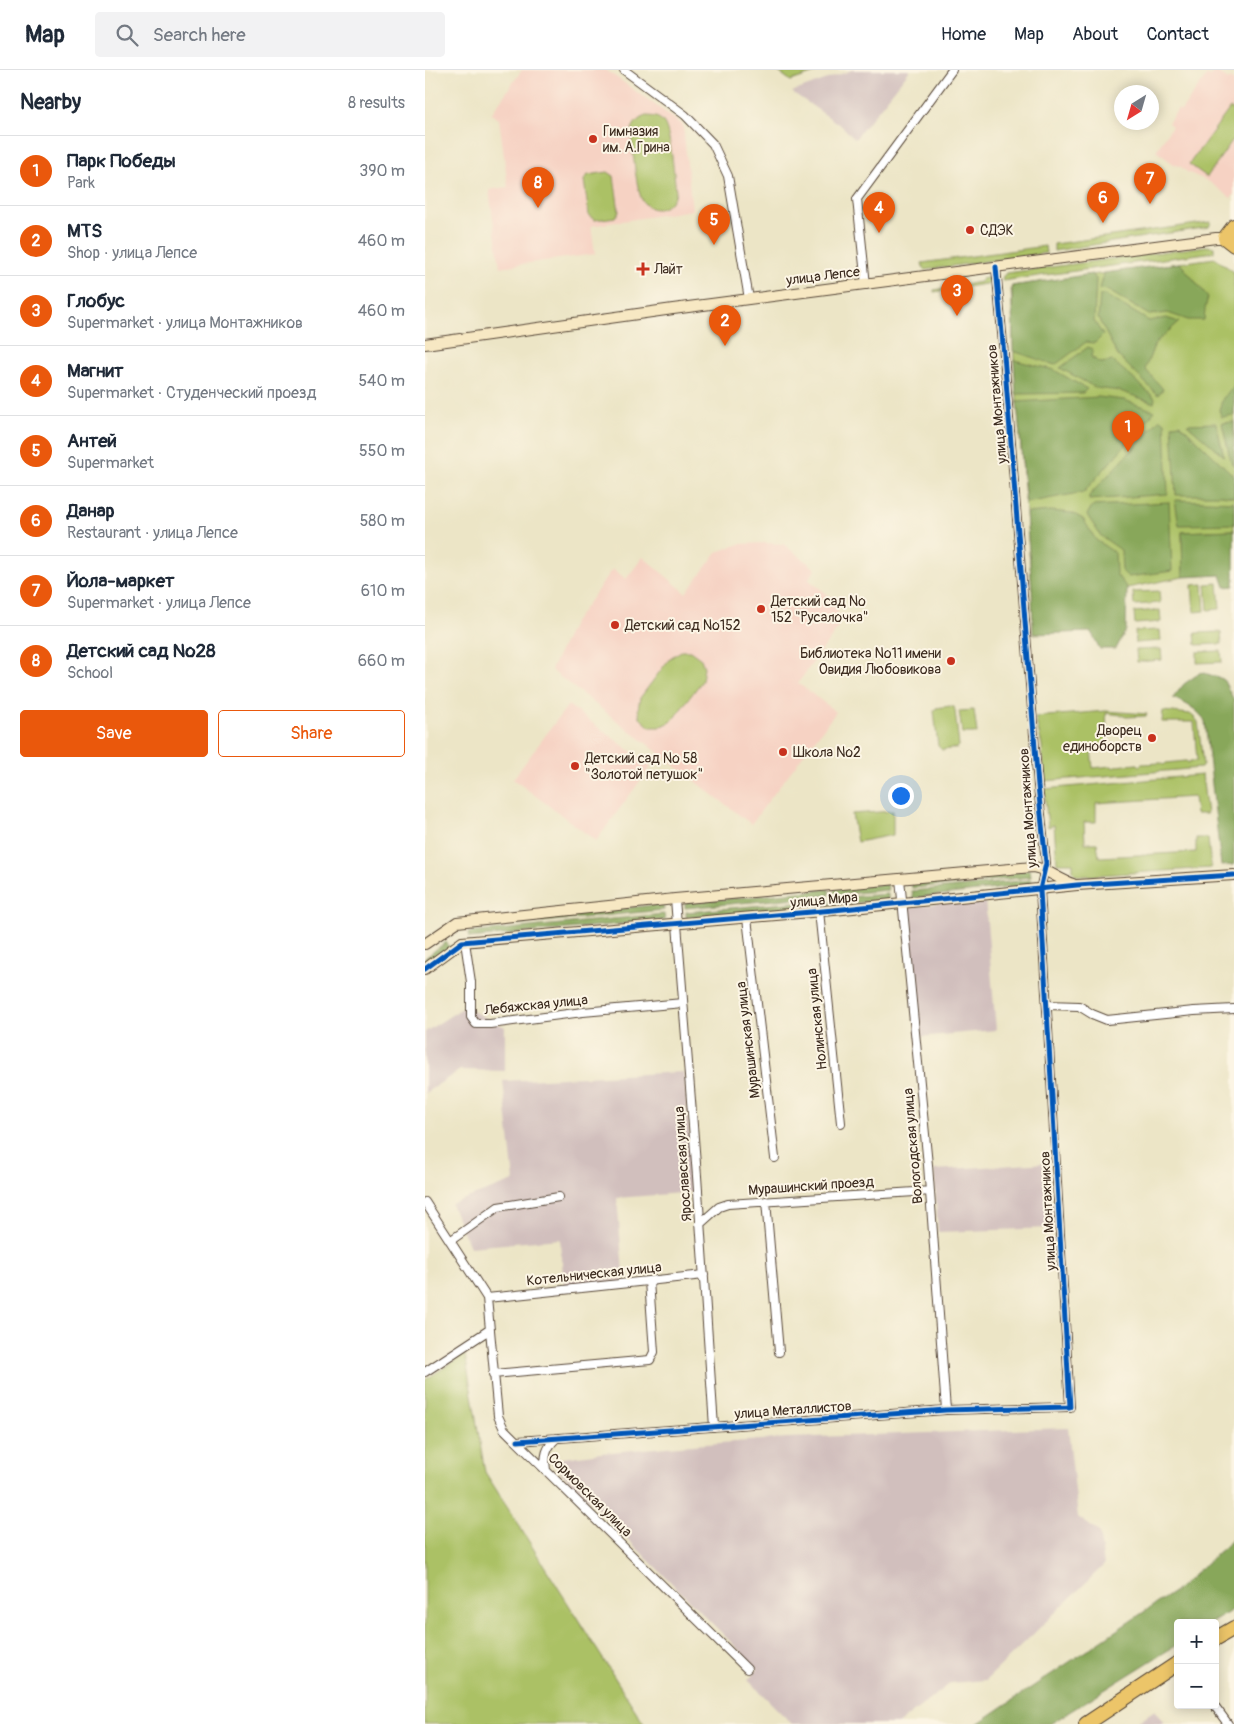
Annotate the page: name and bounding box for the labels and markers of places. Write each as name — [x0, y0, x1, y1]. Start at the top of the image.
place label: Гимназия им. А.Грина — [603, 123, 670, 156]
marker: Гимназия им. А.Грина — [587, 133, 599, 145]
pin: 7 — [1134, 163, 1166, 204]
pin: 8 — [522, 167, 554, 208]
pin: 6 — [1087, 182, 1119, 223]
pin: 4 — [863, 192, 895, 233]
pin: 5 — [698, 204, 730, 245]
place label: СДЭК — [980, 222, 1014, 239]
marker: СДЭК — [964, 224, 976, 236]
place label: Лайт — [653, 261, 683, 278]
marker: Лайт — [636, 262, 650, 276]
pin: 3 — [941, 275, 973, 316]
pin: 2 — [709, 305, 741, 346]
pin: 1 — [1112, 411, 1144, 452]
place label: Детский сад № 152 "Русалочка" — [770, 593, 869, 626]
marker: Детский сад № 152 "Русалочка" — [755, 603, 767, 615]
place label: Детский сад №152 — [624, 617, 741, 634]
marker: Детский сад №152 — [609, 619, 621, 631]
place label: Библиотека №11 имени Овидия Любовикова — [800, 645, 941, 678]
marker: Библиотека №11 имени Овидия Любовикова — [945, 655, 957, 667]
place label: Дворец единоборств — [1063, 722, 1142, 755]
marker: Дворец единоборств — [1146, 732, 1158, 744]
place label: Школа №2 — [793, 744, 861, 761]
marker: Школа №2 — [777, 746, 789, 758]
place label: Детский сад № 58 "Золотой петушок" — [584, 750, 703, 783]
marker: Детский сад № 58 "Золотой петушок" — [569, 760, 581, 772]

